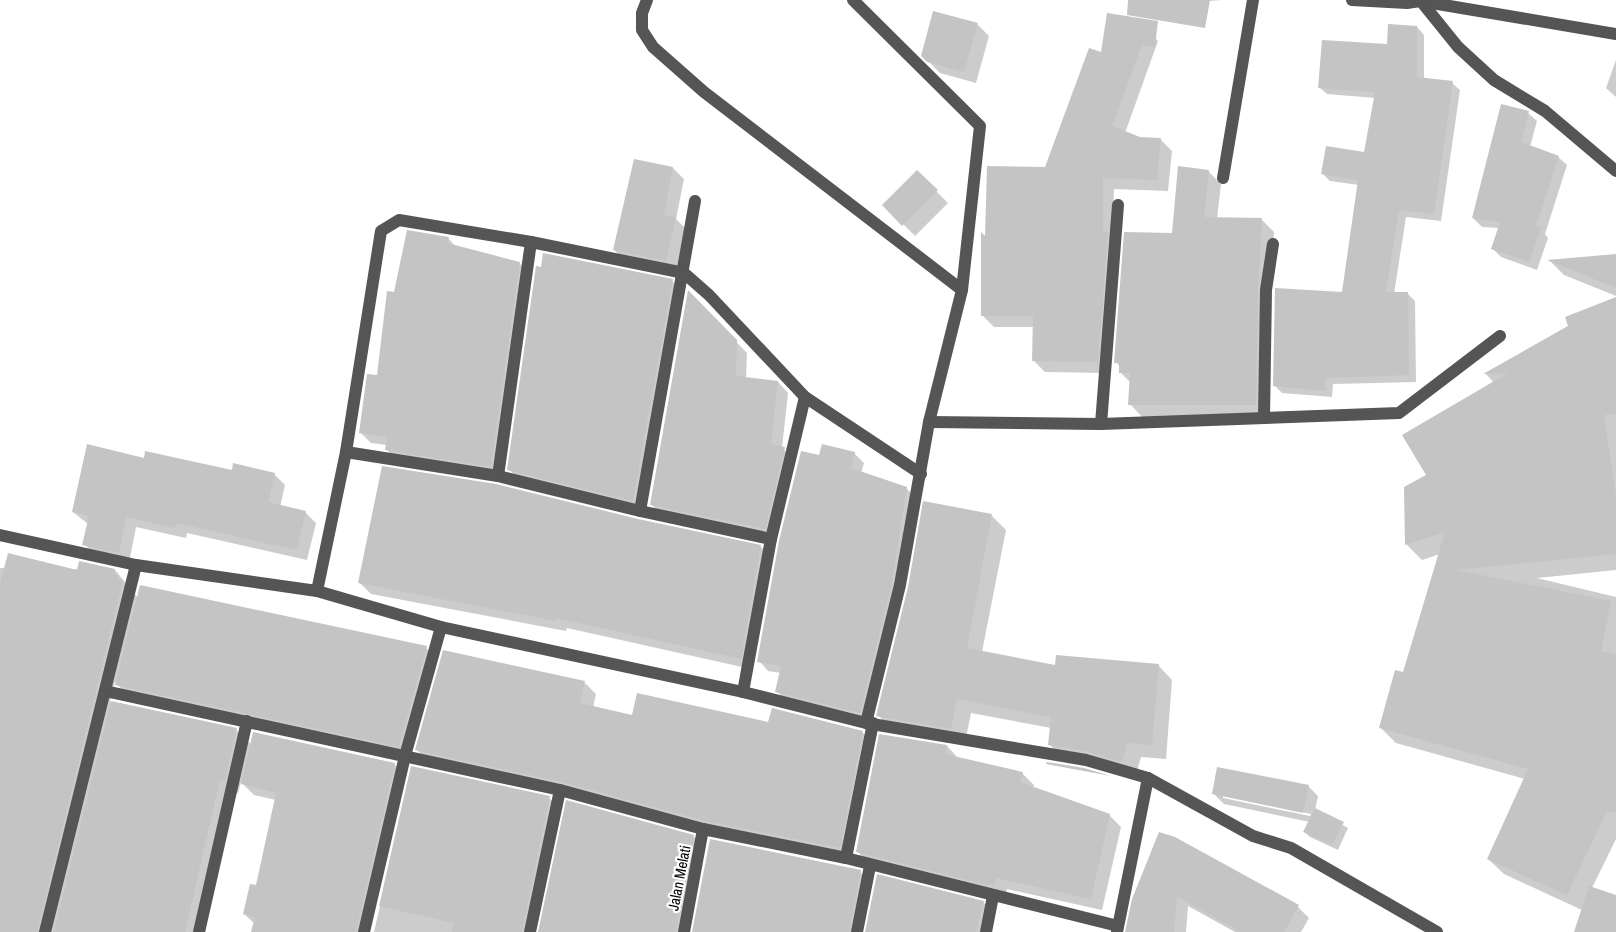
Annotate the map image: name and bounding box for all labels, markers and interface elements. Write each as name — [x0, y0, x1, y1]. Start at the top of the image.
street label: Jalan Melati — [662, 843, 696, 913]

